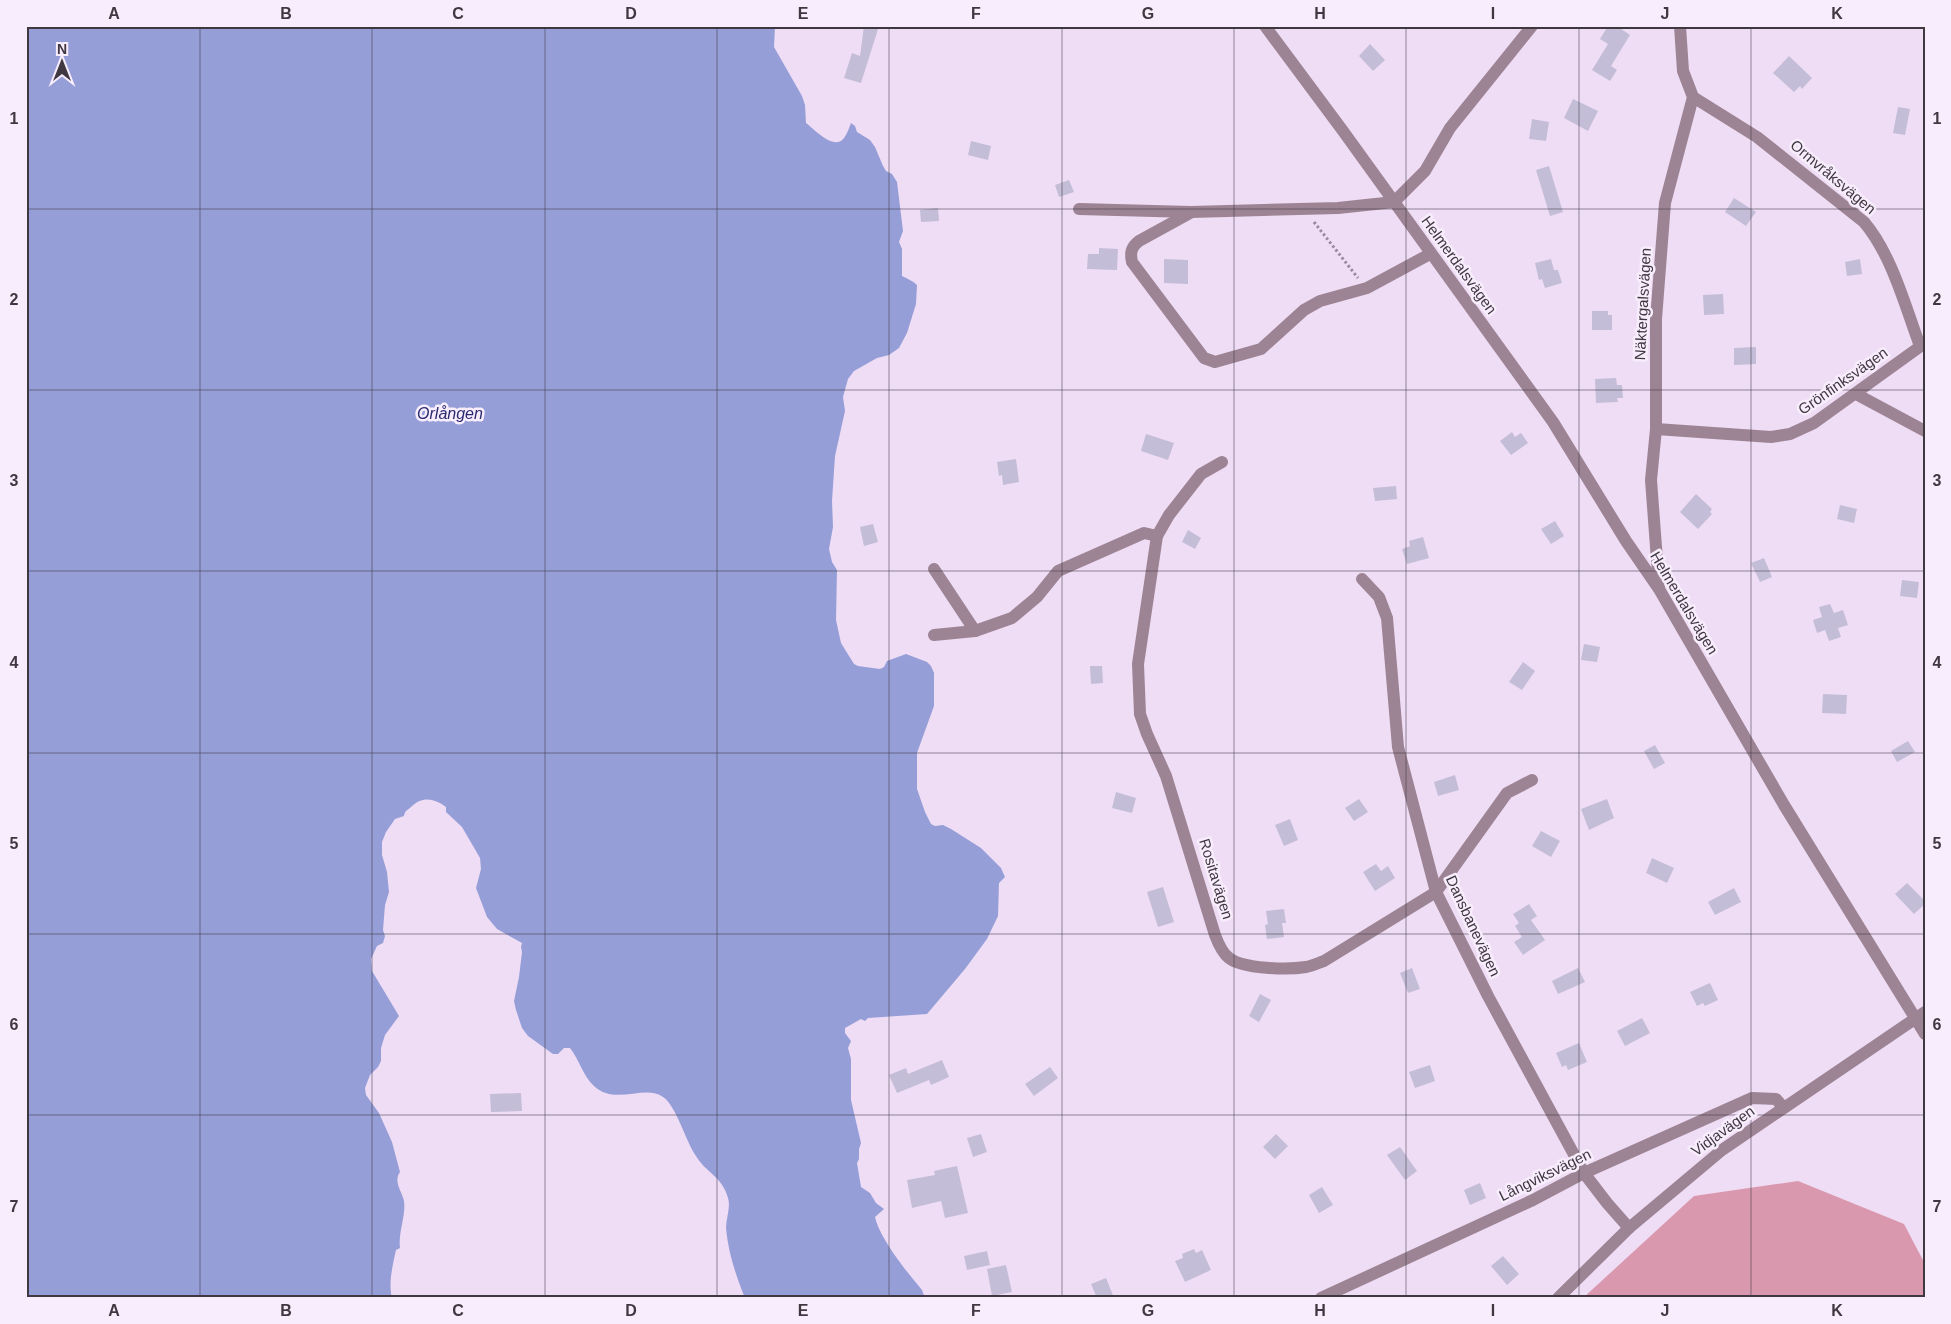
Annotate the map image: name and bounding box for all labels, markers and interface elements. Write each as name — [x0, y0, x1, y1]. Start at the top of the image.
text: A — [108, 5, 120, 22]
text: B — [280, 5, 292, 22]
text: C — [452, 5, 464, 22]
text: D — [625, 5, 637, 22]
text: E — [798, 5, 809, 22]
text: F — [971, 5, 981, 22]
text: G — [1142, 5, 1154, 22]
text: H — [1314, 5, 1326, 22]
text: I — [1491, 5, 1495, 22]
text: J — [1661, 5, 1669, 22]
text: K — [1831, 5, 1843, 22]
north arrow — [38, 38, 88, 88]
text: N — [57, 41, 67, 57]
text: 1 — [10, 110, 19, 127]
text: 1 — [1933, 110, 1942, 127]
street label: Ormvråksvägen — [1787, 136, 1879, 217]
street label: Helmerdalsvägen — [1418, 212, 1501, 317]
street label: Näktergalsvägen — [1631, 247, 1654, 361]
text: 2 — [10, 291, 19, 308]
text: 2 — [1933, 291, 1942, 308]
street label: Grönfinksvägen — [1795, 343, 1891, 418]
water label: Orlången — [417, 405, 483, 422]
text: 3 — [10, 472, 19, 489]
text: 3 — [1933, 472, 1942, 489]
street label: Helmerdalsvägen — [1647, 548, 1722, 657]
text: 4 — [10, 654, 19, 671]
text: 4 — [1933, 654, 1942, 671]
text: 5 — [10, 835, 19, 852]
text: 5 — [1933, 835, 1942, 852]
street label: Rositavägen — [1196, 836, 1237, 921]
street label: Dansbanevägen — [1443, 873, 1504, 979]
text: 6 — [10, 1016, 19, 1033]
text: 6 — [1933, 1016, 1942, 1033]
street label: Vidjavägen — [1688, 1102, 1758, 1159]
street label: Långviksvägen — [1496, 1145, 1593, 1204]
text: 7 — [10, 1198, 19, 1215]
text: 7 — [1933, 1198, 1942, 1215]
text: A — [108, 1302, 120, 1319]
text: B — [280, 1302, 292, 1319]
text: C — [452, 1302, 464, 1319]
text: D — [625, 1302, 637, 1319]
text: E — [798, 1302, 809, 1319]
text: F — [971, 1302, 981, 1319]
text: G — [1142, 1302, 1154, 1319]
text: H — [1314, 1302, 1326, 1319]
text: I — [1491, 1302, 1495, 1319]
text: J — [1661, 1302, 1669, 1319]
text: K — [1831, 1302, 1843, 1319]

